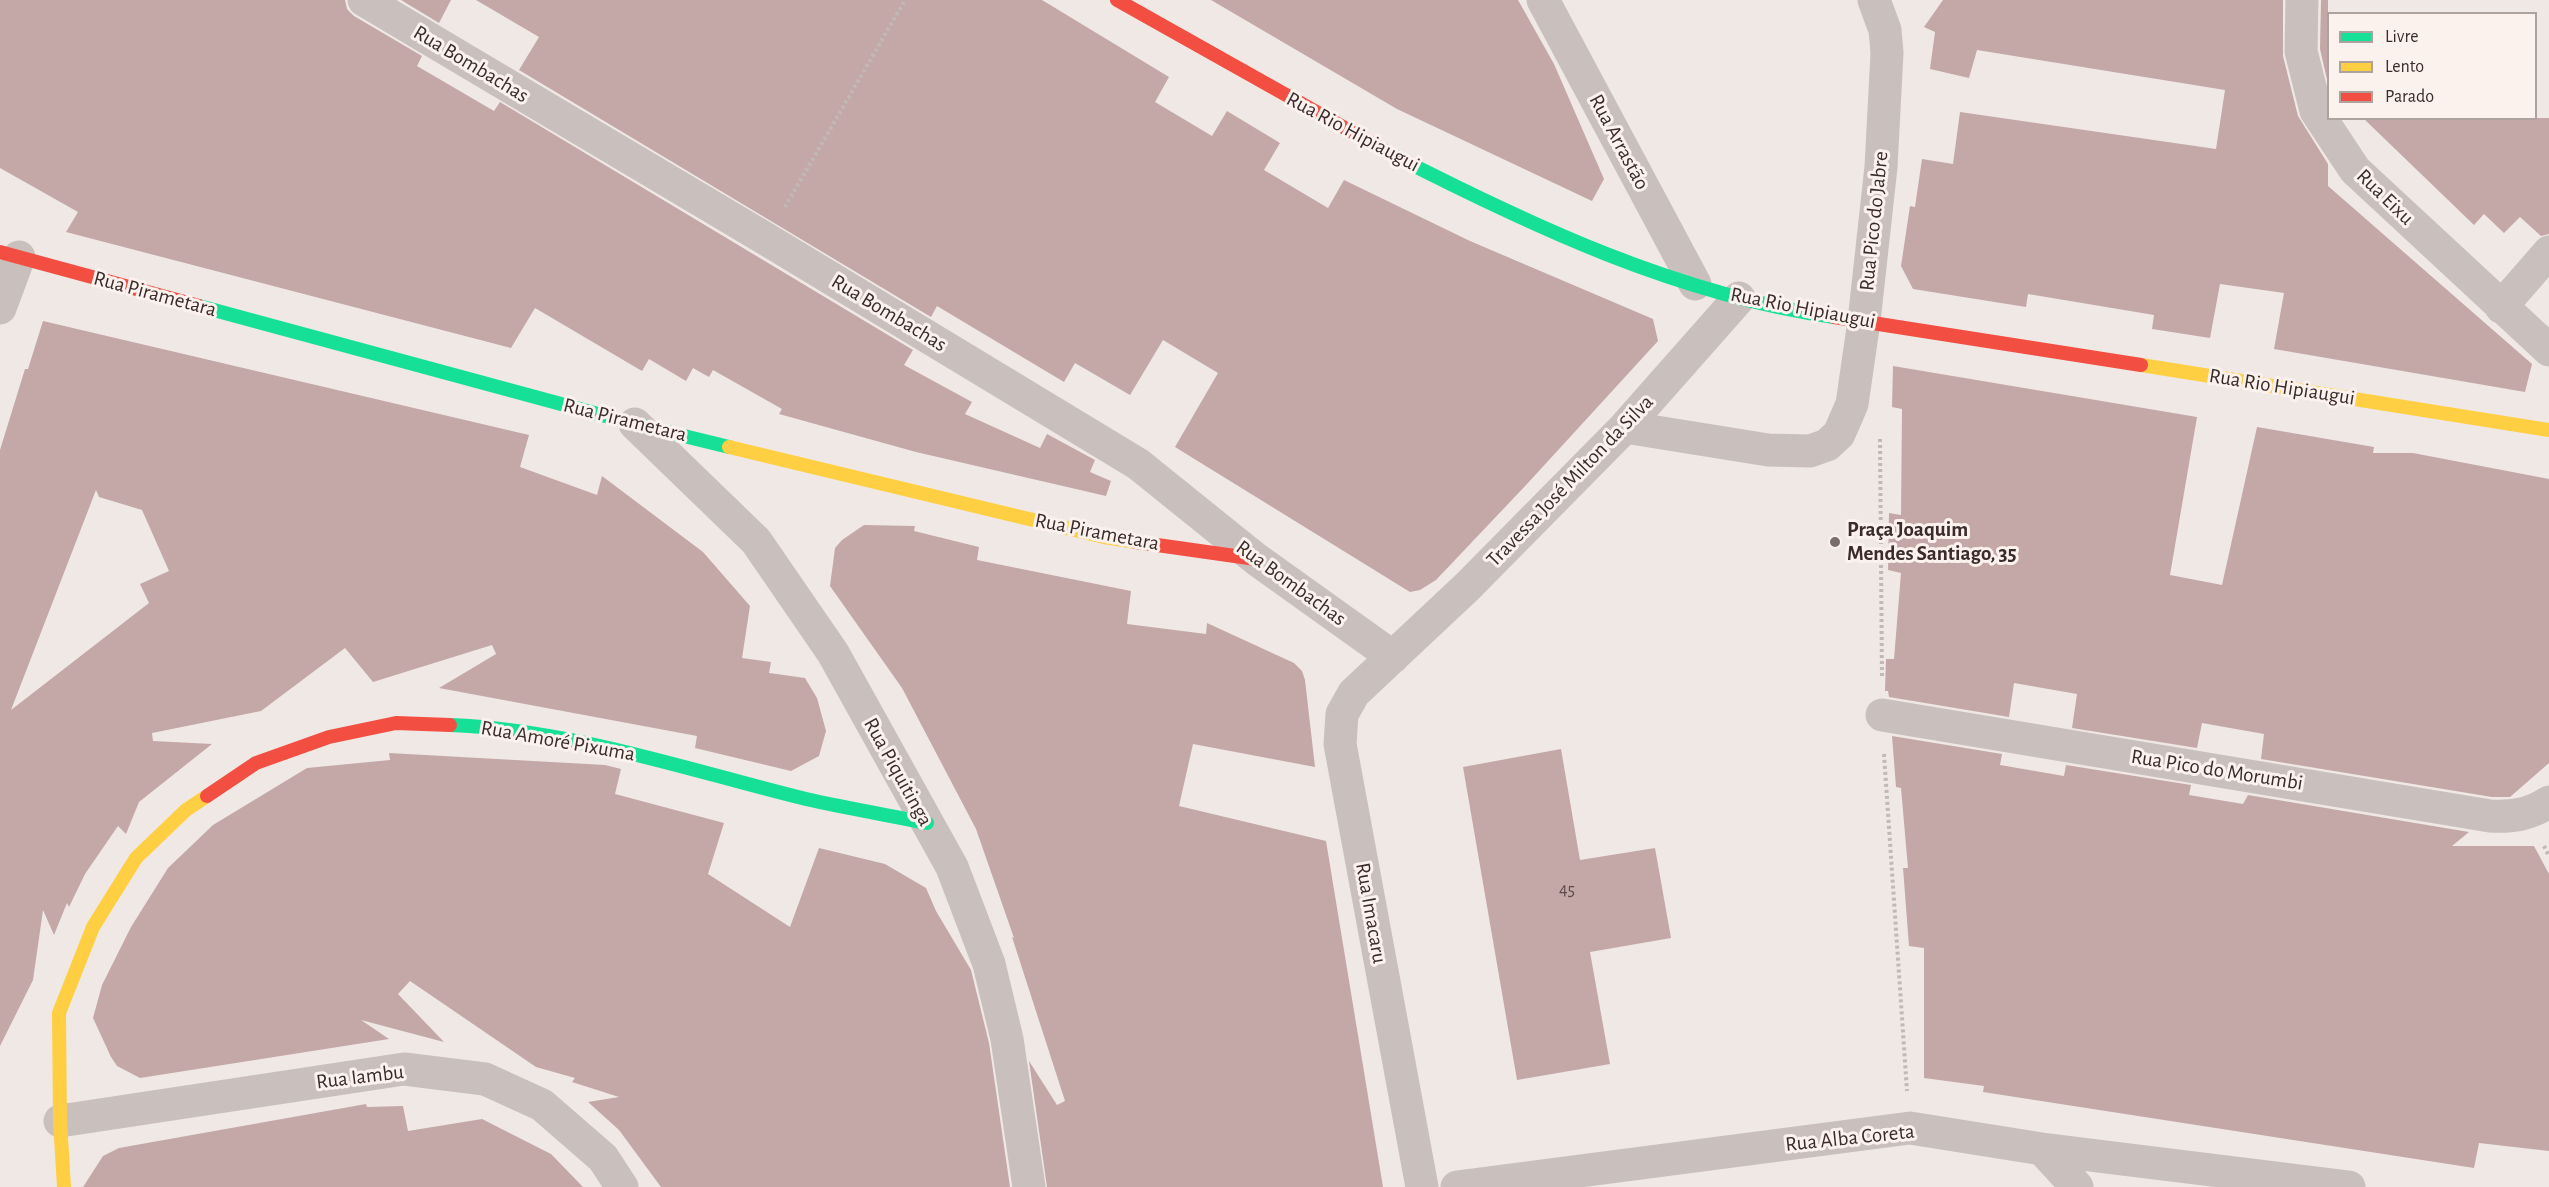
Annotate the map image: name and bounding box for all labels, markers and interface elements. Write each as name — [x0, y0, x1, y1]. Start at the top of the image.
legend — [2327, 12, 2537, 120]
street label: Rua Bombachas — [409, 20, 533, 108]
text: Livre — [2385, 28, 2419, 46]
text: Lento — [2385, 58, 2424, 76]
street label: Rua Rio Hipiaugui — [1282, 86, 1424, 178]
text: Parado — [2385, 88, 2434, 106]
street label: Rua Arrastão — [1583, 90, 1655, 194]
street label: Rua Pico do Jabre — [1854, 150, 1894, 292]
street label: Rua Eixu — [2351, 164, 2419, 230]
street label: Rua Pirametara — [91, 266, 219, 322]
street label: Rua Bombachas — [827, 269, 951, 357]
street label: Rua Rio Hipiaugui — [1728, 282, 1878, 334]
street label: Rua Rio Hipiaugui — [2207, 363, 2357, 411]
street label: Travessa José Milton da Silva — [1481, 390, 1659, 572]
street label: Rua Pirametara — [561, 393, 689, 447]
street label: Rua Pirametara — [1033, 508, 1161, 556]
place label: Praça Joaquim Mendes Santiago, 35 — [1847, 517, 2017, 567]
street label: Rua Bombachas — [1231, 535, 1351, 631]
marker: Praça Joaquim Mendes Santiago, 35 — [1828, 535, 1842, 549]
street label: Rua Piquitinga — [858, 713, 938, 831]
street label: Rua Amoré Pixuma — [479, 715, 637, 767]
street label: Rua Pico do Morumbi — [2129, 744, 2305, 796]
street label: Rua Imacaru — [1350, 861, 1392, 965]
house number: 45 — [1559, 879, 1575, 901]
street label: Rua Iambu — [315, 1059, 405, 1095]
street label: Rua Alba Coreta — [1784, 1119, 1916, 1157]

